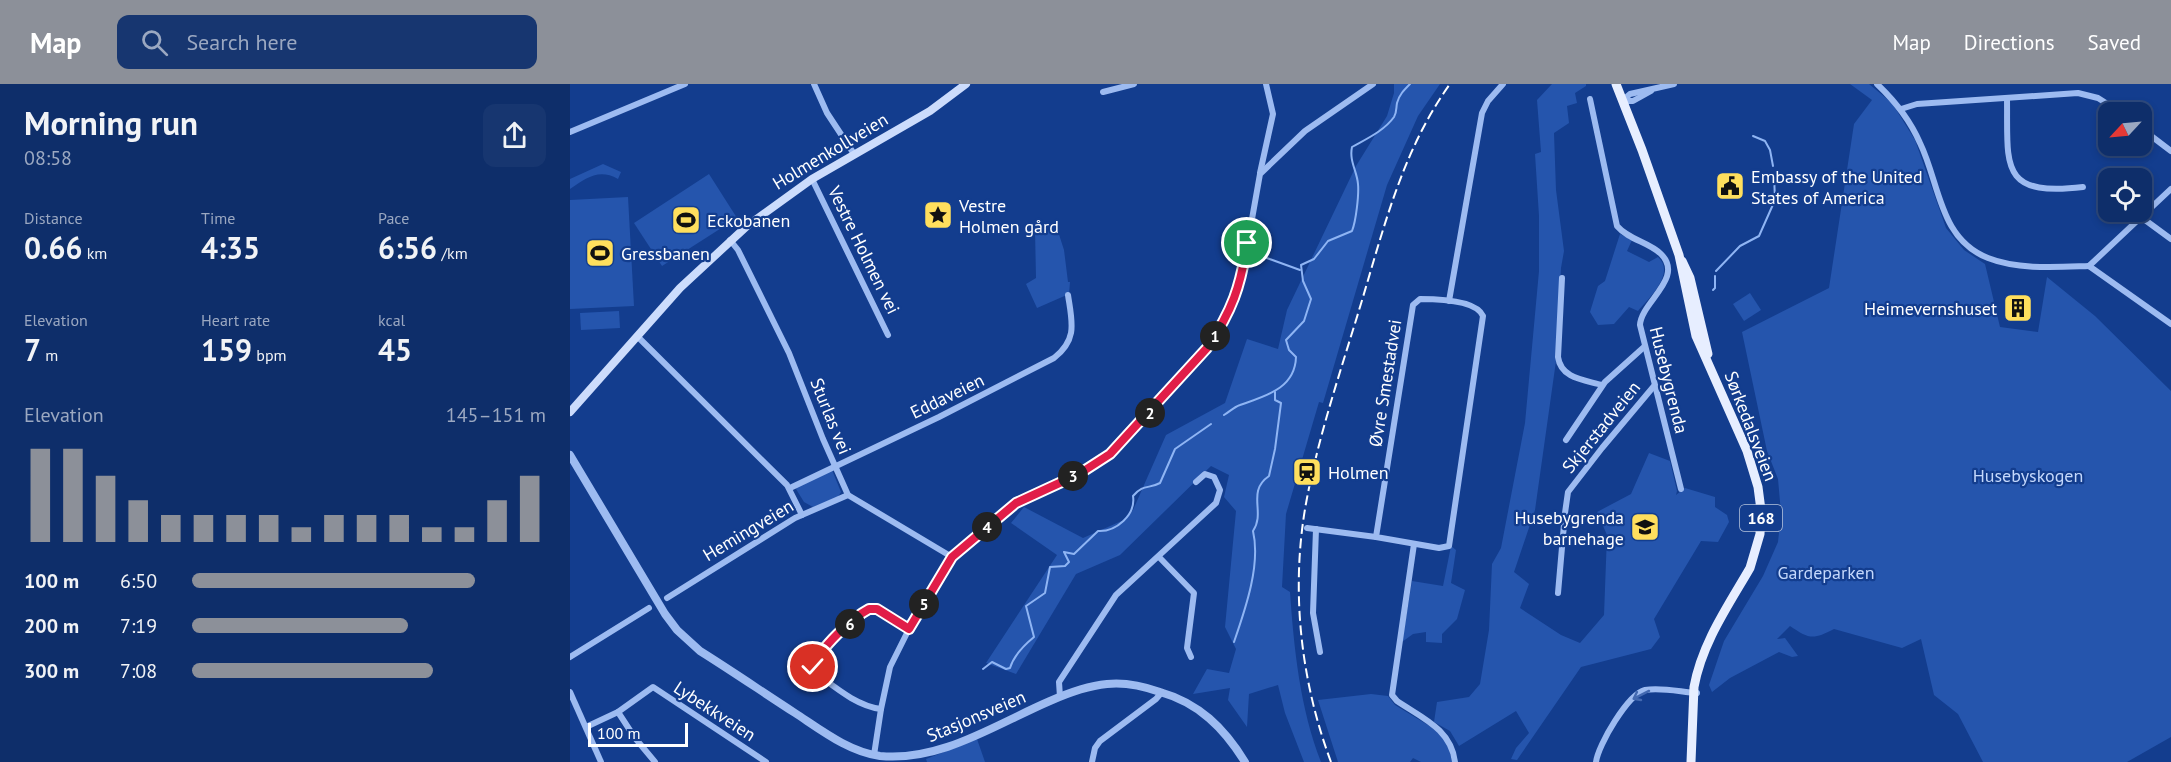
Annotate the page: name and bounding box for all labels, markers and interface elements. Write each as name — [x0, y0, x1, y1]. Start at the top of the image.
search box — [117, 15, 537, 69]
text: Map — [30, 24, 81, 61]
icon: search — [138, 26, 171, 59]
text: Search here — [186, 28, 297, 56]
text: Map — [1892, 29, 1931, 56]
text: Directions — [1964, 29, 2055, 56]
text: Saved — [2088, 29, 2141, 56]
text: Morning run — [24, 101, 198, 144]
north arrow — [2098, 102, 2152, 156]
map controls — [2098, 102, 2152, 222]
button: share — [483, 104, 546, 167]
street label: Holmenkollveien — [768, 108, 892, 194]
text: 08:58 — [24, 145, 72, 171]
place label: Embassy of the United States of America — [1751, 165, 1923, 209]
button: locate — [2098, 168, 2152, 222]
public building icon: Embassy of the United States of America — [1714, 170, 1746, 202]
street label: Vestre Holmen vei — [823, 181, 905, 318]
place label: Vestre Holmen gård — [958, 194, 1059, 238]
place icon: Vestre Holmen gård — [922, 199, 954, 231]
sports icon: Eckobanen — [670, 204, 702, 236]
text: Distance — [24, 208, 83, 228]
text: Time — [201, 208, 235, 228]
text: Pace — [378, 208, 409, 228]
place label: Eckobanen — [707, 209, 790, 232]
pin — [1221, 217, 1272, 268]
icon: arrive — [1230, 226, 1263, 259]
text: 0.66 — [24, 228, 82, 267]
text: 4:35 — [201, 228, 260, 267]
text: 6:56 — [378, 228, 437, 267]
sports icon: Gressbanen — [584, 237, 616, 269]
place label: Gressbanen — [621, 242, 710, 265]
text: km — [82, 243, 107, 263]
text: /km — [437, 243, 468, 263]
building icon: Heimevernshuset — [2002, 292, 2034, 324]
place label: Heimevernshuset — [1864, 297, 1997, 320]
text: Elevation — [24, 310, 88, 330]
text: Heart rate — [201, 310, 270, 330]
text: kcal — [378, 310, 405, 330]
street label: Øvre Smestadvei — [1364, 318, 1406, 448]
pin: 1 — [1200, 321, 1230, 351]
street label: Husebygrenda — [1645, 324, 1693, 436]
text: 1 — [1210, 326, 1220, 346]
text: 7 — [24, 330, 41, 369]
text: 159 — [201, 330, 252, 369]
text: 45 — [378, 330, 412, 369]
text: m — [41, 345, 58, 365]
text: bpm — [252, 345, 287, 365]
street label: Eddaveien — [906, 368, 988, 424]
street label: Sørkedalsveien — [1720, 368, 1782, 484]
street label: Sturlas vei — [805, 374, 857, 458]
street label: Skjerstadveien — [1557, 376, 1645, 478]
pin: 2 — [1135, 398, 1165, 428]
text: Elevation — [24, 402, 104, 428]
text: 145–151 m — [446, 402, 546, 428]
text: 2 — [1145, 403, 1155, 423]
station icon: Holmen — [1291, 456, 1323, 488]
pin: 3 — [1058, 461, 1088, 491]
place label: Holmen — [1328, 461, 1389, 484]
park label: Husebyskogen — [1973, 464, 2083, 487]
text: 3 — [1068, 466, 1078, 486]
street label: Hemingveien — [699, 494, 797, 566]
road number: 168 — [1740, 505, 1782, 531]
place label: Husebygrenda barnehage — [1514, 506, 1624, 550]
school or university icon: Husebygrenda barnehage — [1629, 511, 1661, 543]
pin: 4 — [972, 512, 1002, 542]
text: 4 — [982, 517, 992, 537]
park label: Gardeparken — [1777, 561, 1875, 584]
text: 100 m — [24, 568, 79, 594]
text: 6:50 — [120, 568, 157, 594]
pin: 5 — [909, 589, 939, 619]
text: 5 — [919, 594, 929, 614]
pin: 6 — [835, 609, 865, 639]
text: 200 m — [24, 613, 79, 639]
text: 7:19 — [120, 613, 157, 639]
text: 6 — [845, 614, 855, 634]
pin — [787, 641, 838, 692]
icon: check — [796, 650, 829, 683]
text: 300 m — [24, 658, 79, 684]
text: 7:08 — [120, 658, 157, 684]
street label: Lybekkveien — [670, 676, 760, 746]
street label: Stasjonsveien — [923, 685, 1029, 747]
one-way arrow — [1632, 689, 1650, 701]
scale bar — [588, 720, 688, 748]
text: 100 m — [597, 723, 640, 743]

